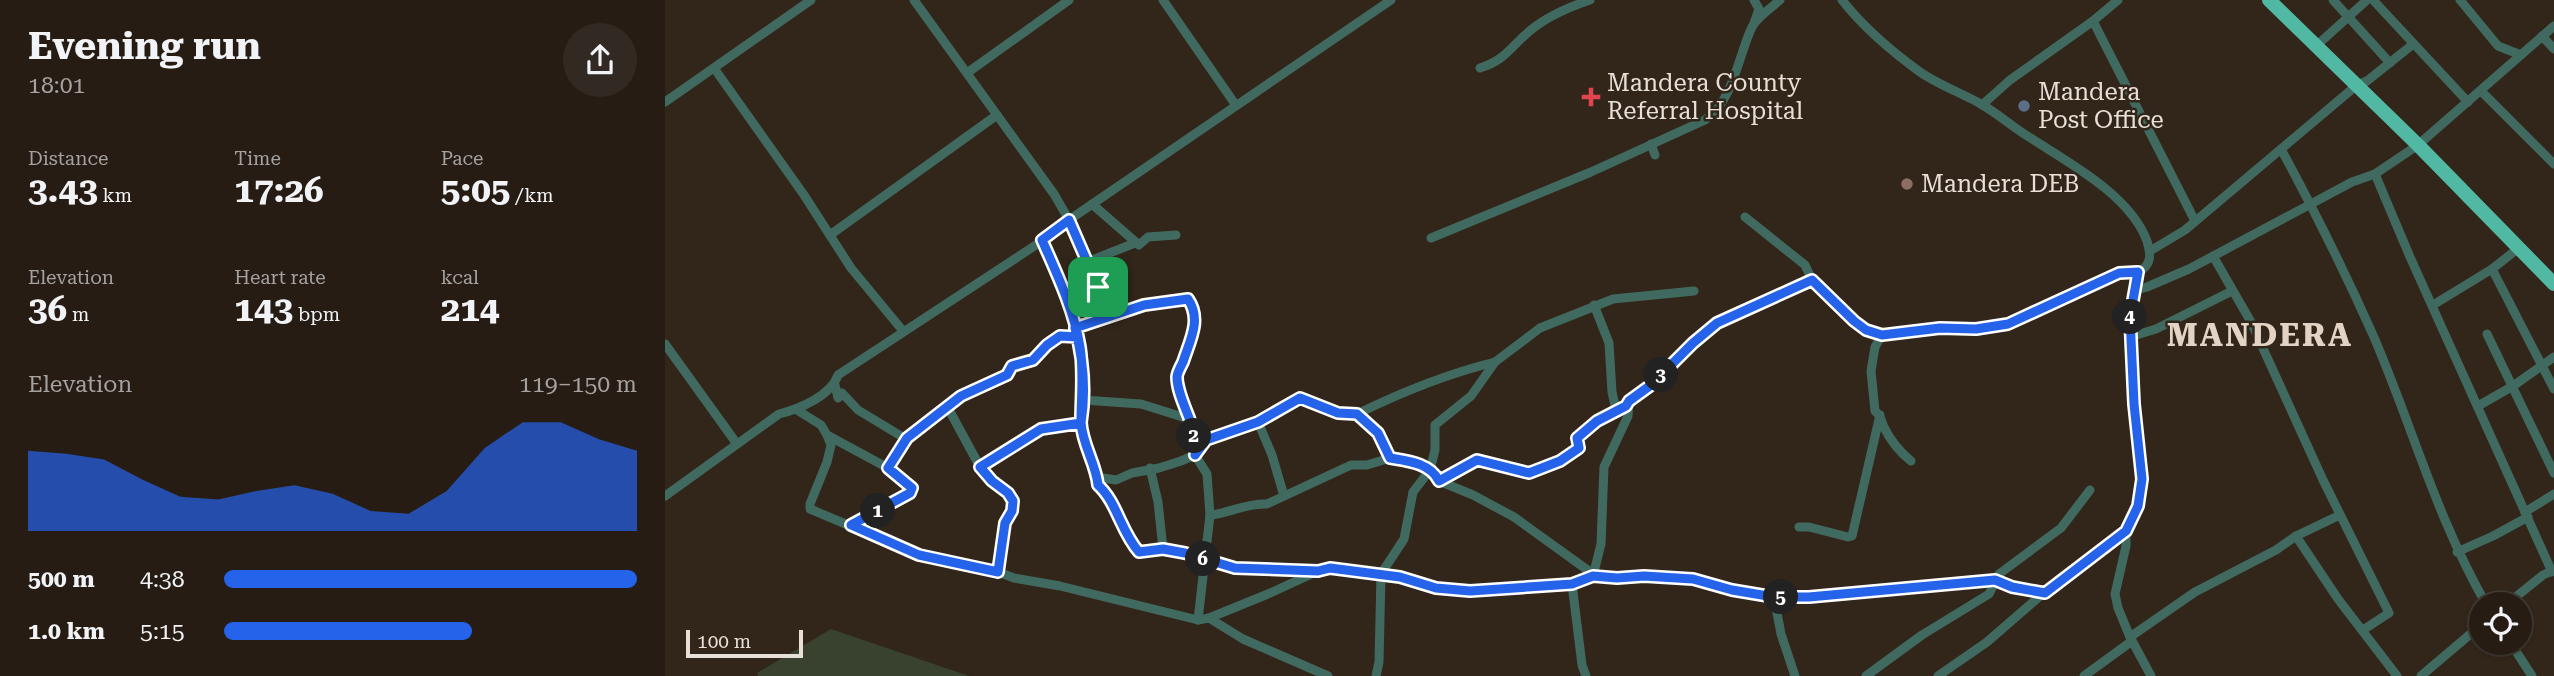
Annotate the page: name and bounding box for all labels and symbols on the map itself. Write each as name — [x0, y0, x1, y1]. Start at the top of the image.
place label: Mandera County Referral Hospital — [1607, 69, 1803, 125]
place label: Mandera Post Office — [2038, 78, 2164, 134]
marker: Mandera County Referral Hospital — [1581, 87, 1601, 107]
marker: Mandera Post Office — [2016, 98, 2032, 114]
place label: Mandera DEB — [1921, 170, 2079, 198]
marker: Mandera DEB — [1899, 176, 1915, 192]
pin — [1068, 257, 1128, 317]
pin: 4 — [2113, 300, 2147, 334]
district label: MANDERA — [2167, 316, 2353, 354]
pin: 3 — [1643, 358, 1679, 392]
pin: 2 — [1177, 418, 1211, 453]
pin: 1 — [861, 494, 895, 528]
pin: 6 — [1185, 542, 1221, 576]
pin: 5 — [1763, 580, 1799, 614]
scale bar — [686, 627, 803, 659]

